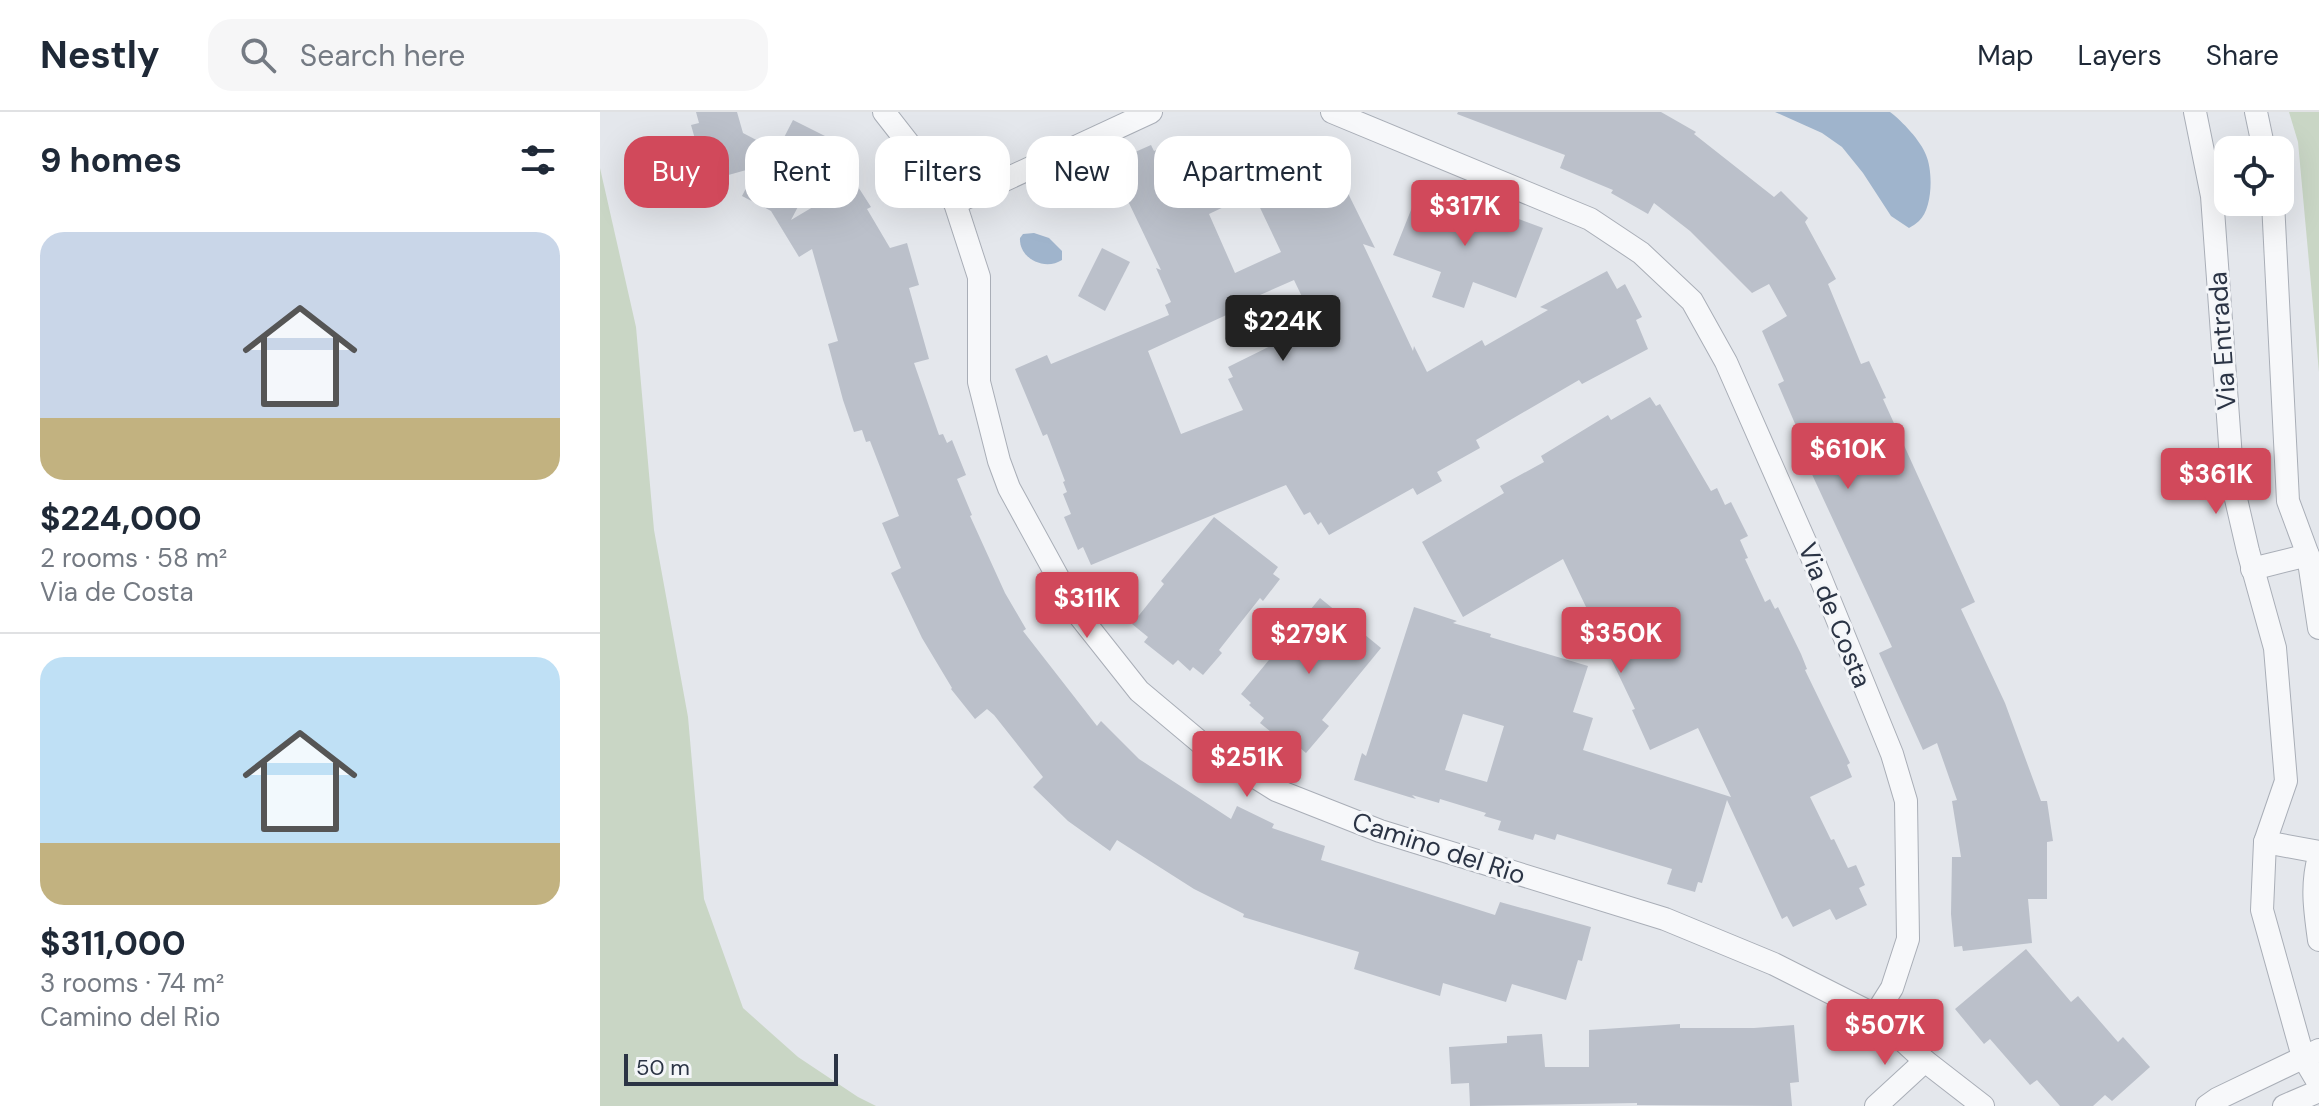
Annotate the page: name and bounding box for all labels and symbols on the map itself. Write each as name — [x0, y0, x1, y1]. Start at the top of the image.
pin: $317K — [1409, 180, 1521, 248]
street label: Via Entrada — [2200, 271, 2244, 411]
pin: $224K — [1227, 295, 1339, 363]
pin: $610K — [1792, 423, 1904, 491]
pin: $361K — [2160, 448, 2272, 516]
street label: Via de Costa — [1790, 537, 1880, 693]
pin: $311K — [1031, 572, 1143, 640]
pin: $350K — [1565, 607, 1677, 675]
pin: $279K — [1253, 608, 1365, 676]
pin: $251K — [1191, 731, 1303, 799]
street label: Camino del Rio — [1348, 804, 1530, 892]
pin: $507K — [1829, 999, 1941, 1067]
scale bar — [624, 1050, 838, 1086]

